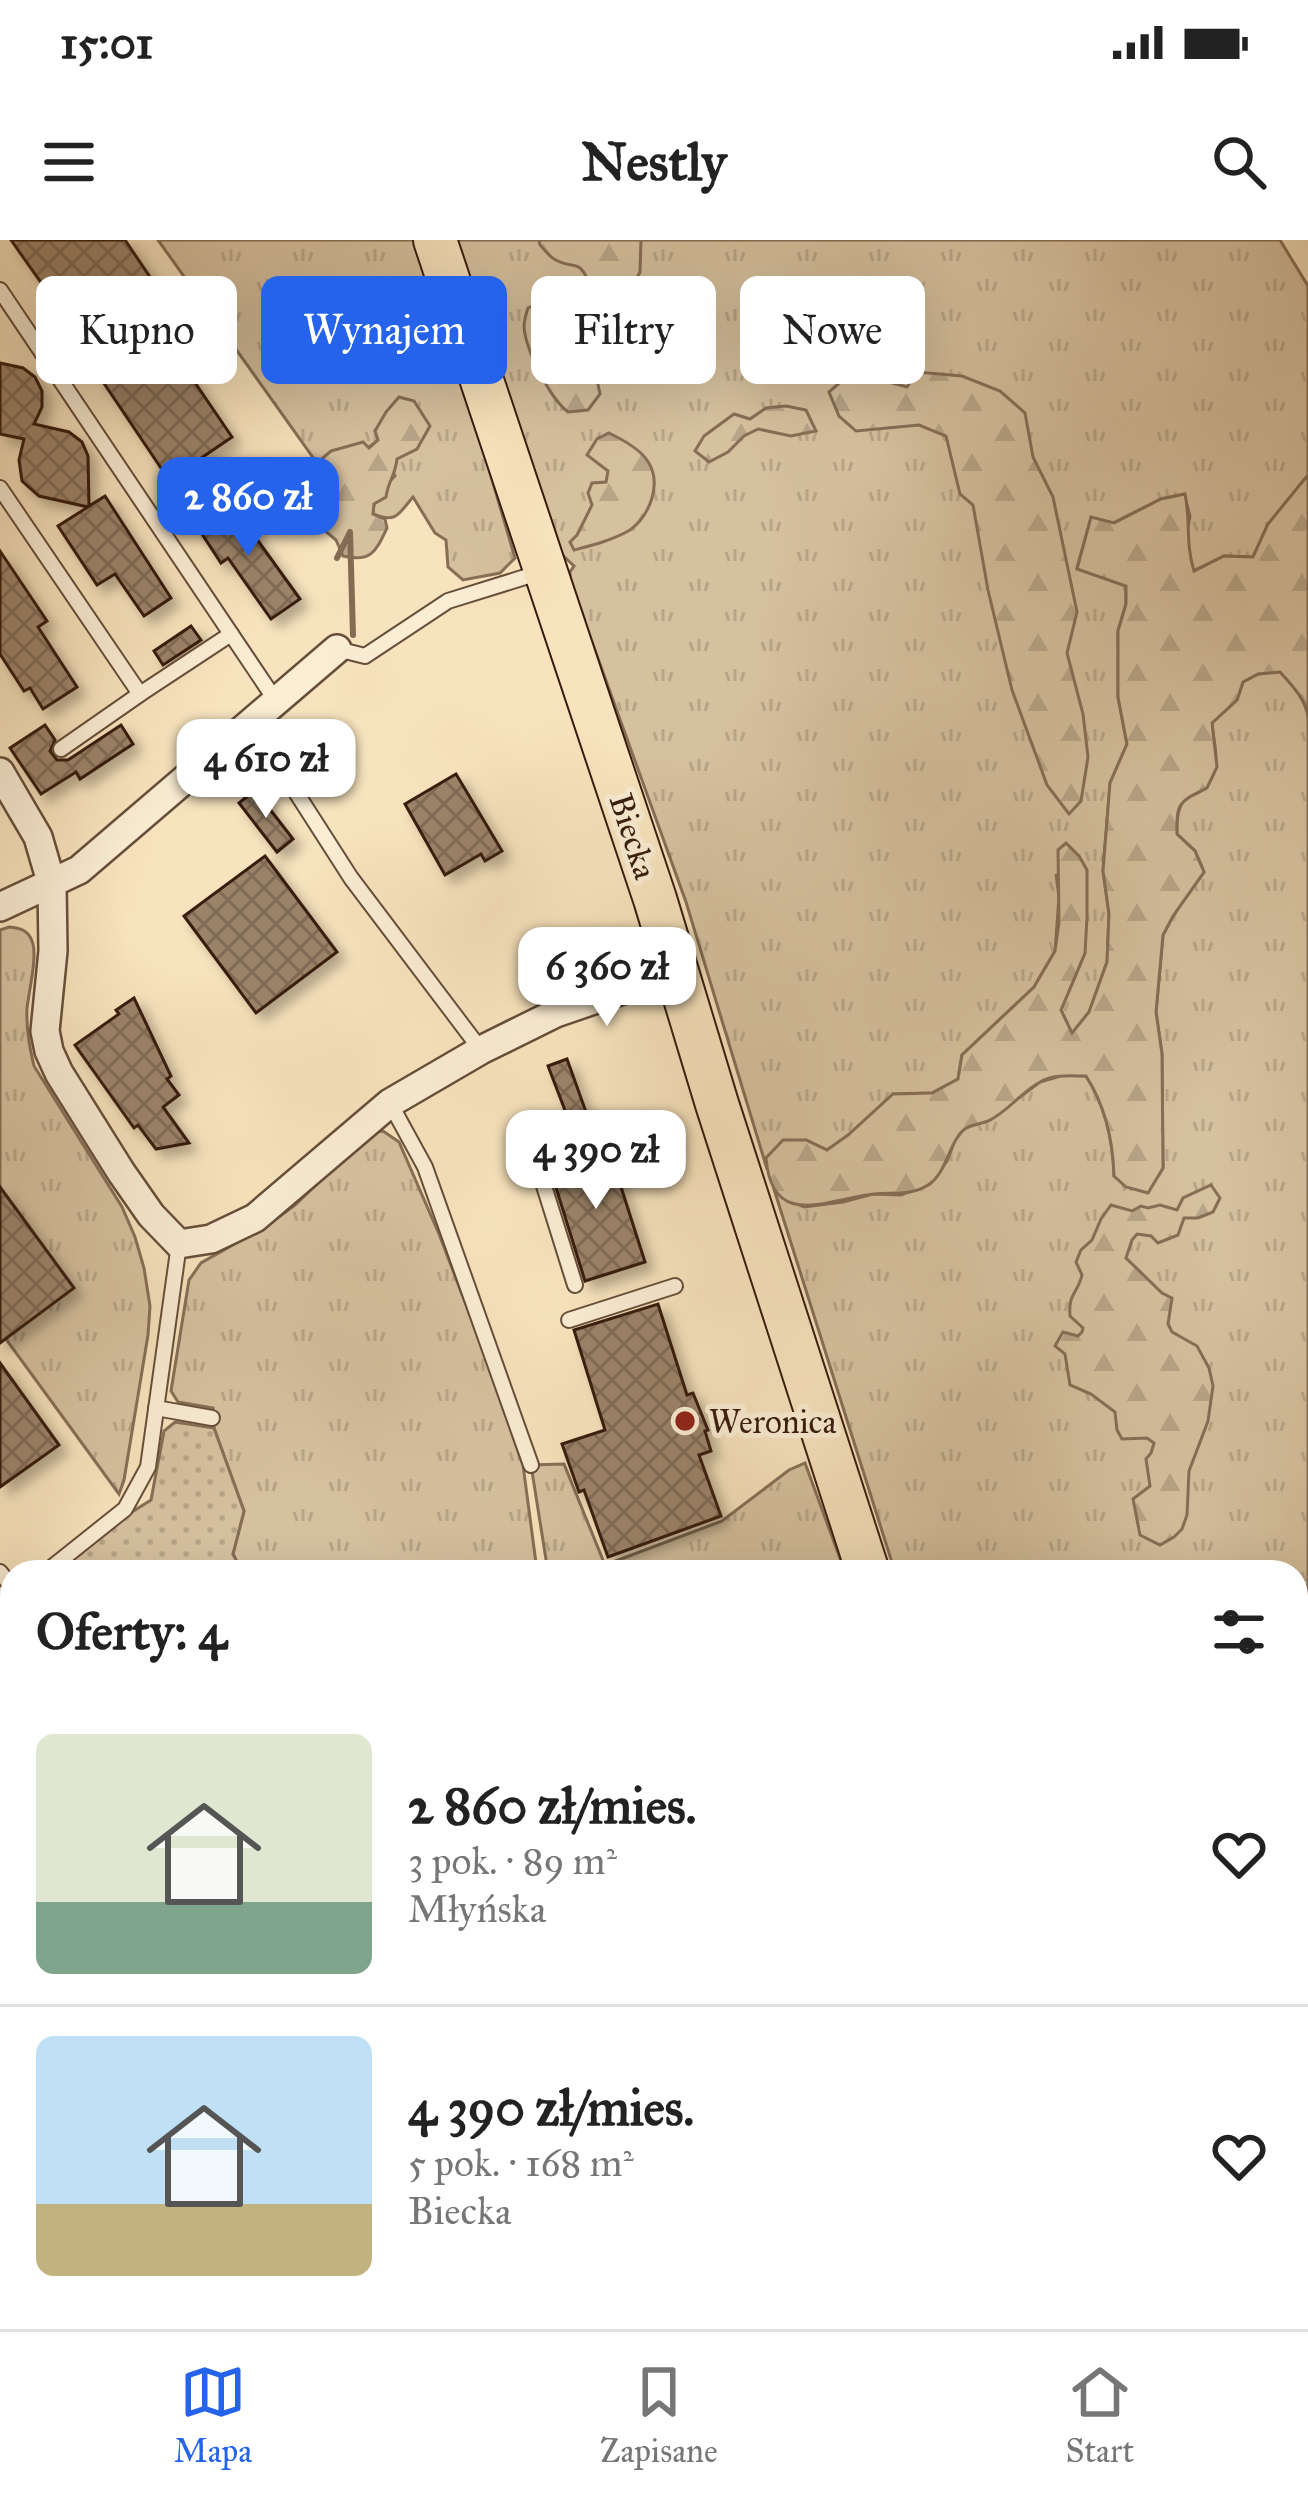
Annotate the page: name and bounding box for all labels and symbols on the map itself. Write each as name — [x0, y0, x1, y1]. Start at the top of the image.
pin: 2 860 zł — [124, 457, 372, 559]
pin: 4 610 zł — [142, 719, 390, 821]
street label: Biecka — [601, 788, 666, 884]
pin: 6 360 zł — [483, 927, 731, 1029]
pin: 4 390 zł — [472, 1110, 720, 1212]
place label: Weronica — [709, 1402, 837, 1442]
marker: Weronica — [672, 1408, 698, 1434]

